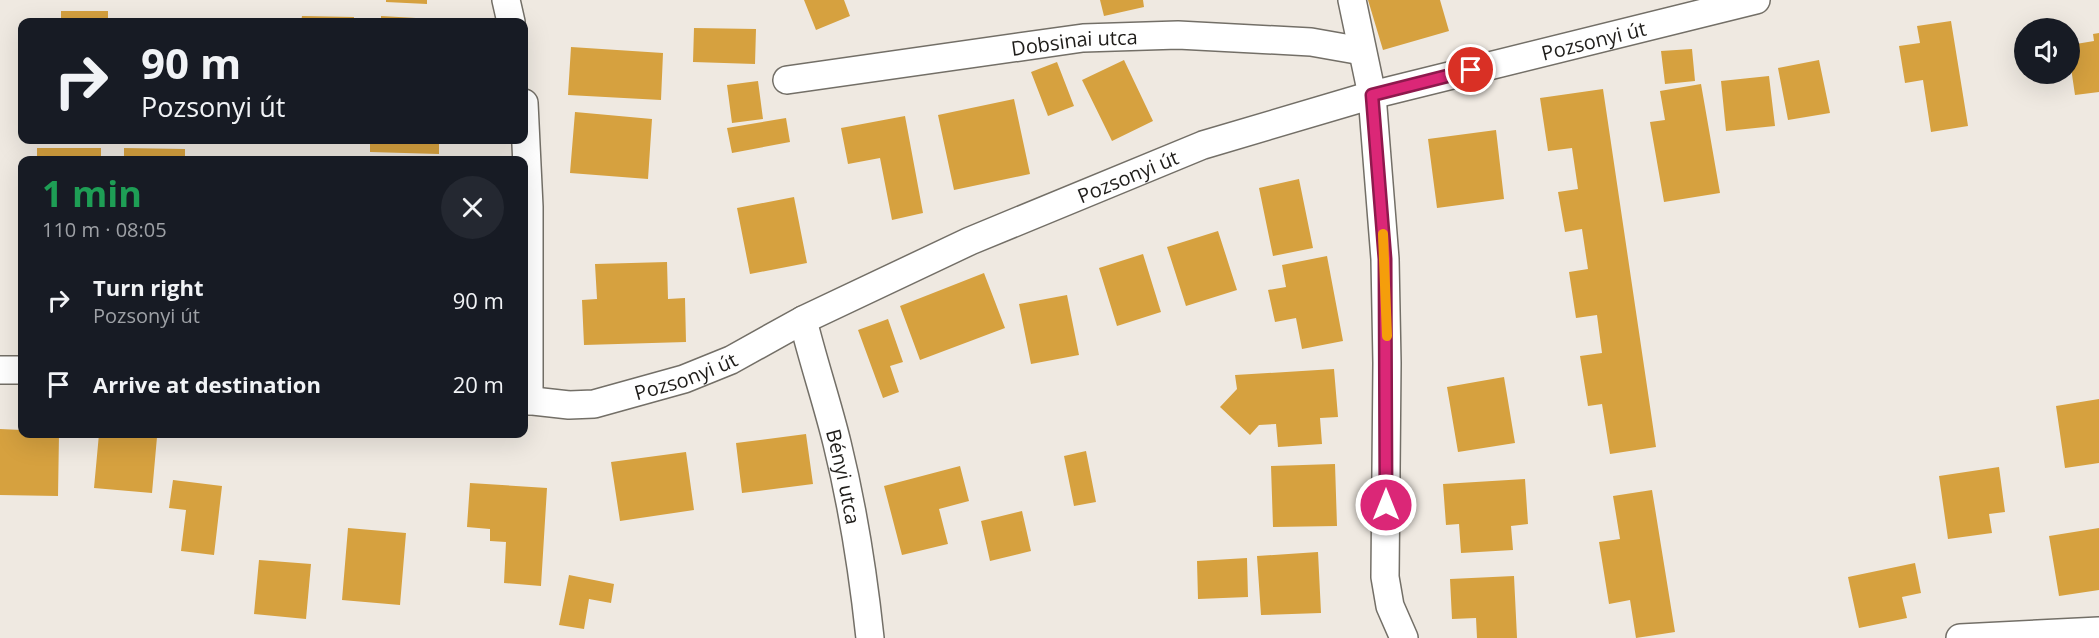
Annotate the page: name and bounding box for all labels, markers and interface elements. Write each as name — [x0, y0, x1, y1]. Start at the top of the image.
street label: Pozsonyi út — [1538, 14, 1649, 66]
map controls — [2014, 18, 2080, 84]
button: sound — [2014, 18, 2080, 84]
street label: Dobsinai utca — [1009, 23, 1138, 62]
text: 90 m — [141, 34, 241, 91]
icon: right — [42, 42, 120, 120]
pin — [1445, 44, 1496, 95]
icon: arrive — [1454, 53, 1487, 86]
text: Pozsonyi út — [141, 88, 285, 125]
street label: Pozsonyi út — [1073, 143, 1182, 209]
text: 1 min — [42, 169, 142, 218]
button: close — [441, 176, 504, 239]
text: 110 m · 08:05 — [42, 216, 167, 243]
text: Turn right — [93, 272, 204, 302]
icon: right — [42, 284, 75, 317]
text: 90 m — [453, 285, 504, 315]
text: Pozsonyi út — [93, 302, 200, 329]
street label: Pozsonyi út — [631, 346, 742, 406]
icon: arrive — [42, 368, 75, 401]
text: Arrive at destination — [93, 369, 321, 399]
text: 20 m — [453, 369, 504, 399]
street label: Bényi utca — [820, 426, 867, 526]
position arrow — [1354, 473, 1418, 537]

